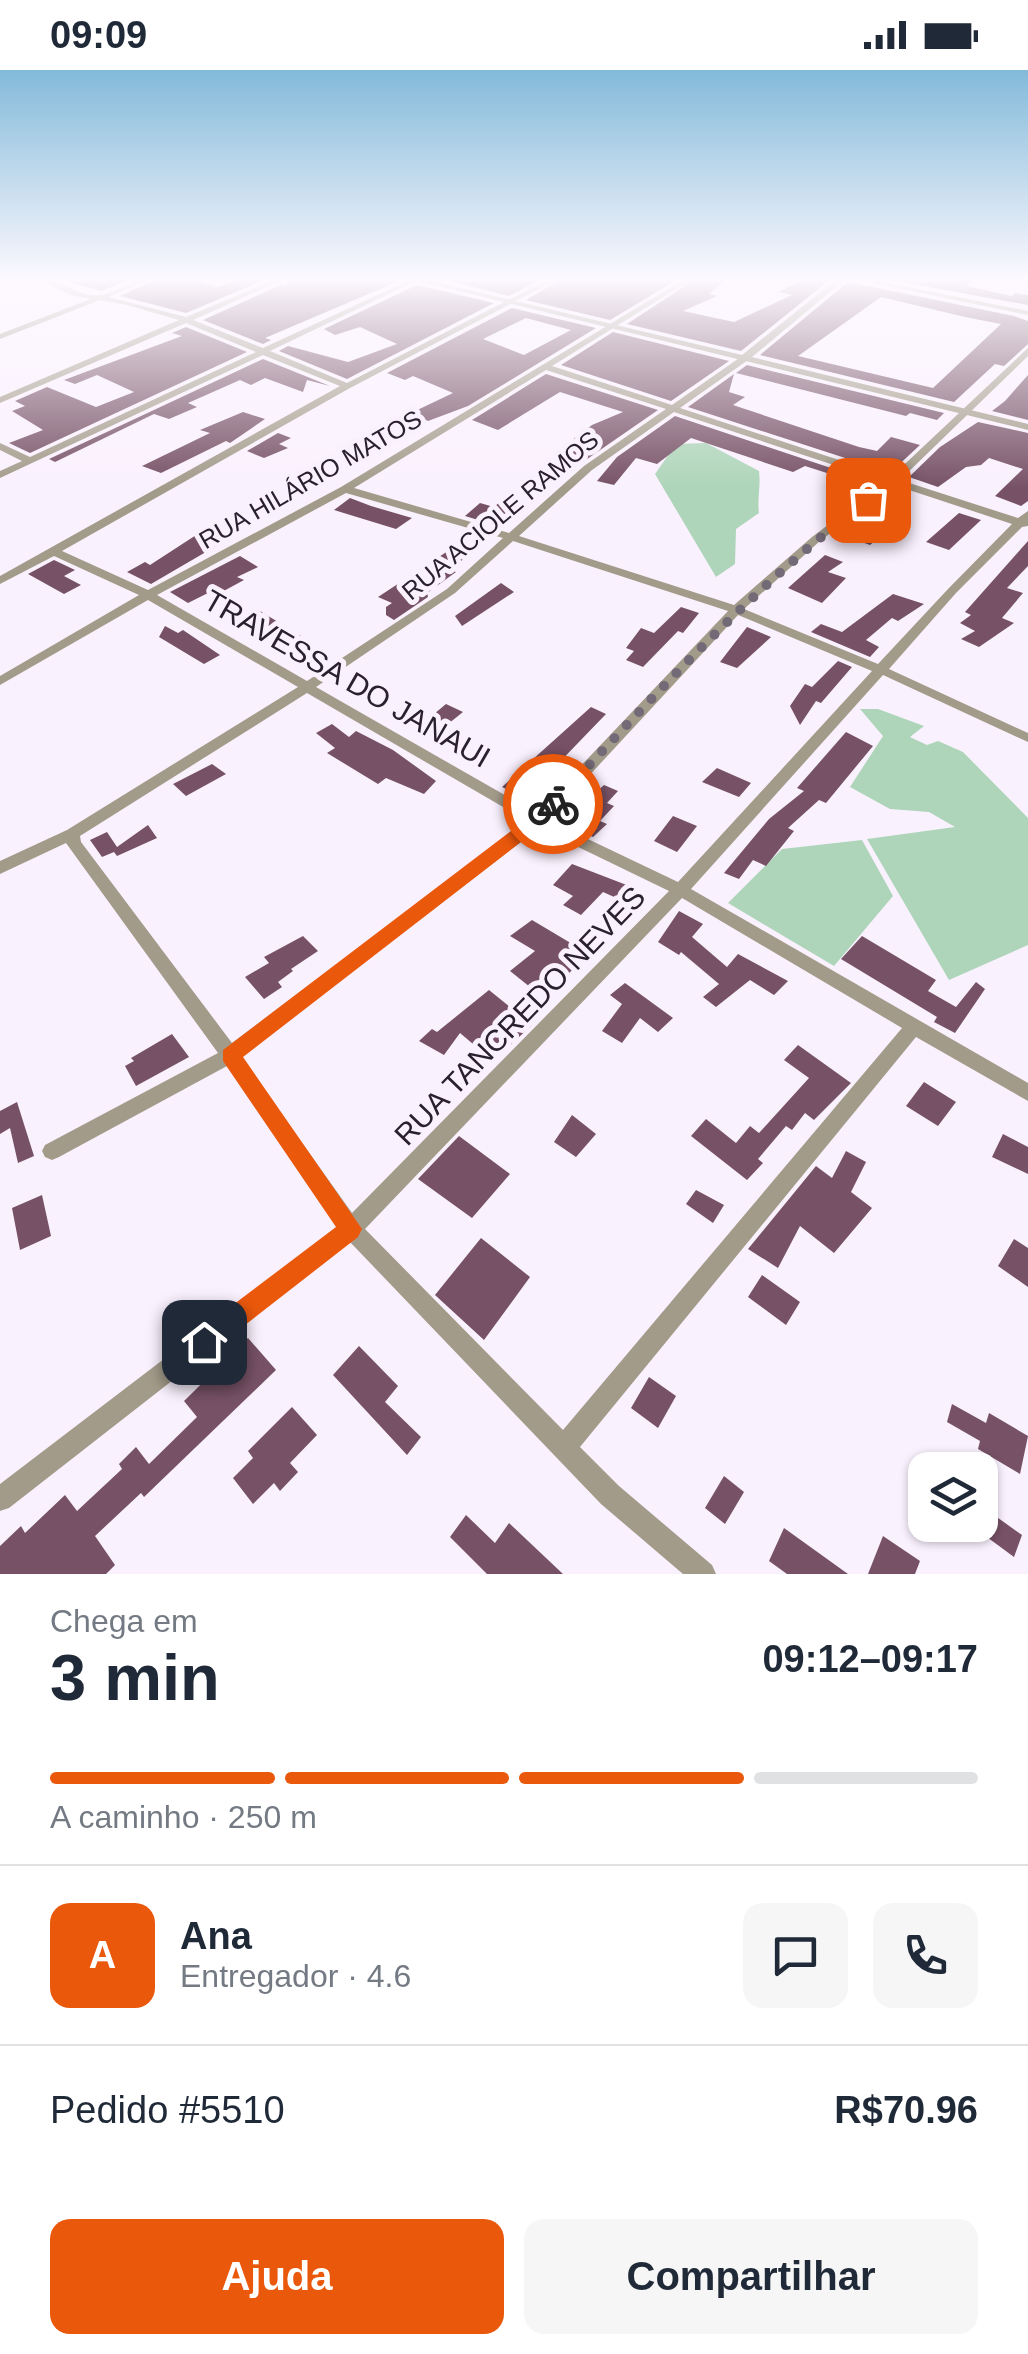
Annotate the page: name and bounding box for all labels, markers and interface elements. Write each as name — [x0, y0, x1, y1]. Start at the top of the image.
text: 09:09 — [50, 14, 147, 56]
street label: RUA HILÁRIO MATOS — [194, 404, 426, 554]
street label: RUA ACIOLE RAMOS — [396, 425, 604, 605]
pin — [826, 458, 911, 543]
icon: bag — [841, 473, 896, 528]
street label: TRAVESSA DO JANAUI — [198, 583, 496, 774]
courier — [503, 754, 603, 854]
icon: bike — [526, 777, 581, 832]
street label: RUA TANCREDO NEVES — [388, 880, 652, 1151]
pin — [162, 1300, 247, 1385]
icon: home — [177, 1315, 232, 1370]
map controls — [908, 1452, 998, 1542]
button: layers — [908, 1452, 998, 1542]
text: Chega em — [50, 1603, 198, 1639]
text: 09:12–09:17 — [762, 1638, 978, 1680]
text: 3 min — [50, 1641, 220, 1714]
text: A caminho · 250 m — [50, 1799, 317, 1835]
button: chat — [743, 1903, 848, 2008]
button: phone — [873, 1903, 978, 2008]
text: Ana — [180, 1915, 252, 1957]
text: A — [89, 1934, 116, 1976]
text: Entregador · 4.6 — [180, 1958, 411, 1994]
text: Pedido #5510 — [50, 2089, 285, 2131]
text: R$70.96 — [834, 2089, 978, 2131]
button: Ajuda — [50, 2219, 504, 2334]
button: Compartilhar — [524, 2219, 978, 2334]

